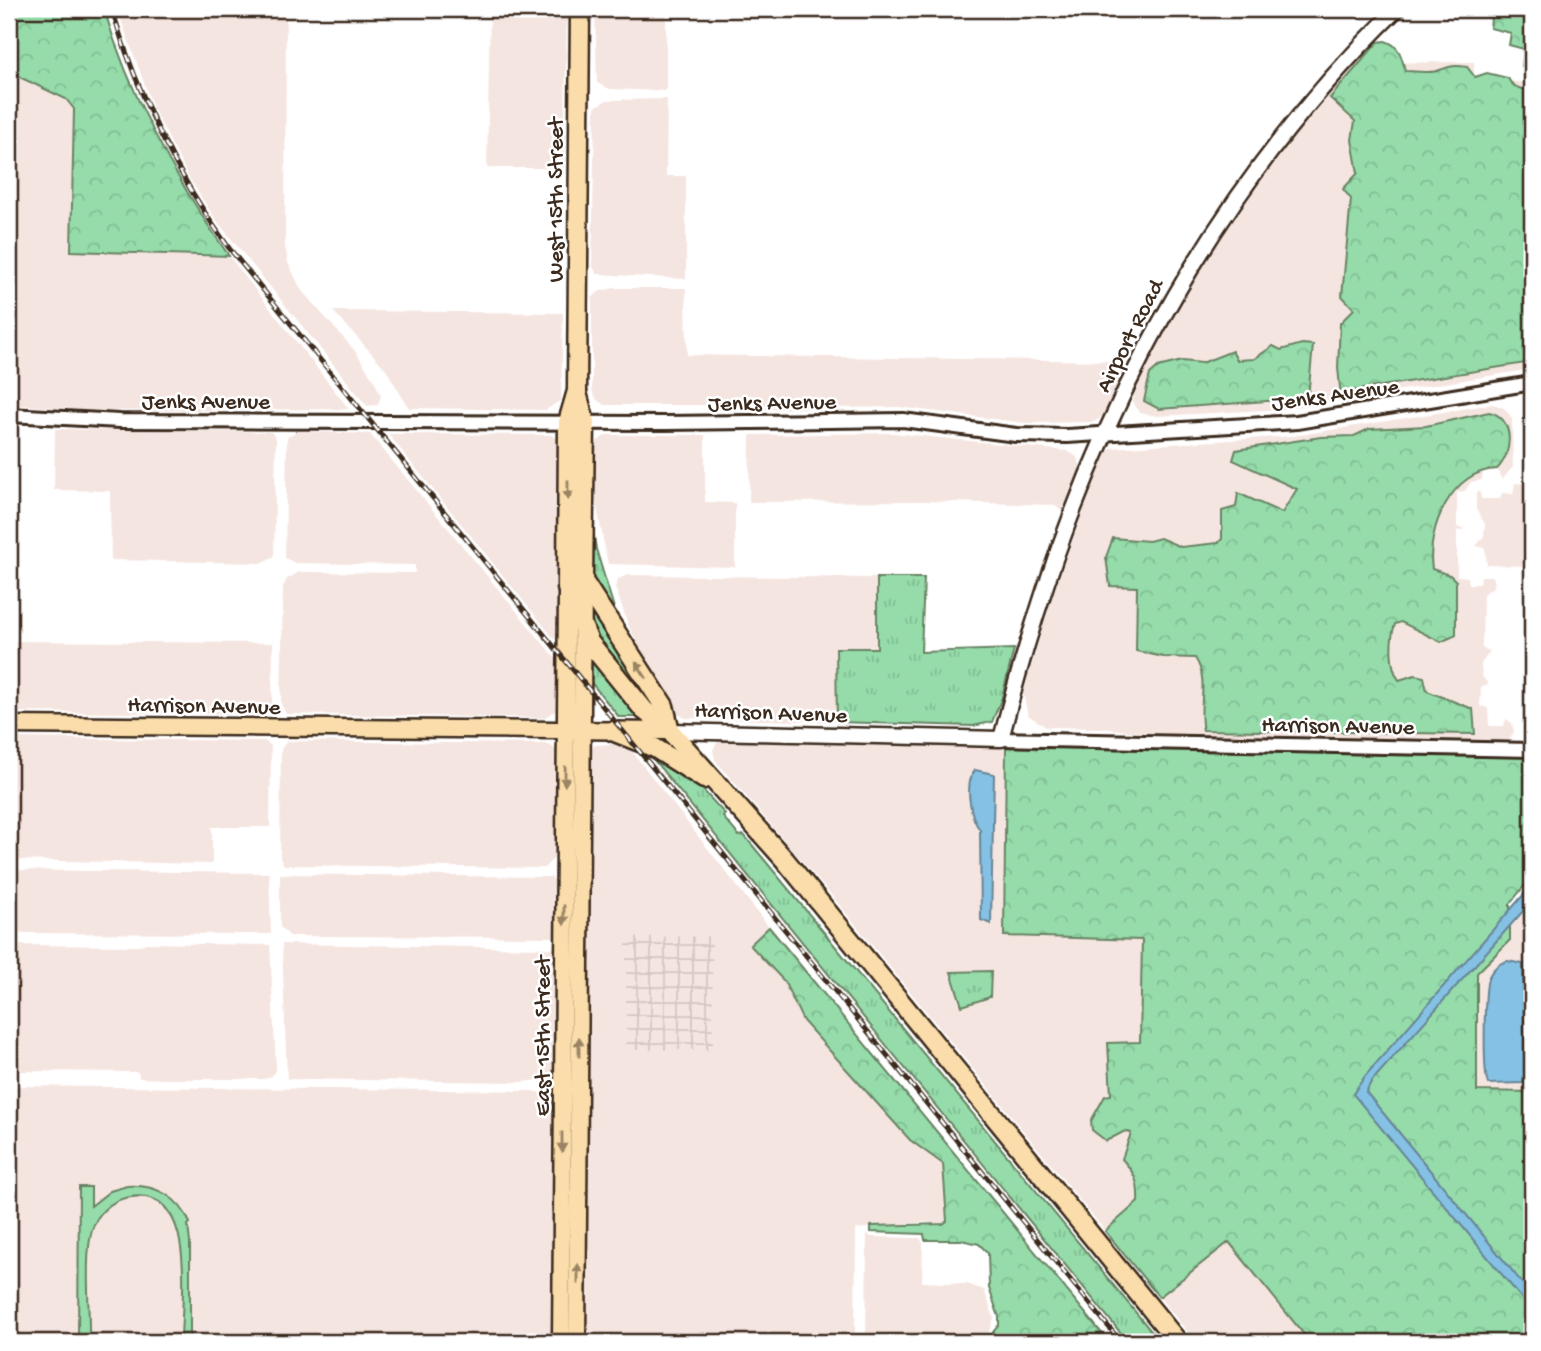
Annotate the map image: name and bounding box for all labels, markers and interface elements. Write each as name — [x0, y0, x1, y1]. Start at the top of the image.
street label: West 15th Street — [544, 116, 571, 282]
street label: Airport Road — [1091, 274, 1172, 398]
street label: Jenks Avenue — [1270, 374, 1402, 419]
street label: Jenks Avenue — [142, 390, 271, 417]
street label: Jenks Avenue — [708, 390, 838, 419]
one-way arrow — [562, 480, 574, 502]
one-way arrow — [634, 661, 647, 680]
street label: Harrison Avenue — [127, 693, 282, 722]
street label: Harrison Avenue — [694, 698, 849, 731]
street label: Harrison Avenue — [1261, 713, 1416, 742]
one-way arrow — [559, 765, 571, 787]
one-way arrow — [558, 904, 570, 926]
street label: East 15th Street — [531, 954, 558, 1116]
one-way arrow — [573, 1035, 585, 1057]
one-way arrow — [557, 1132, 568, 1154]
one-way arrow — [572, 1263, 584, 1285]

